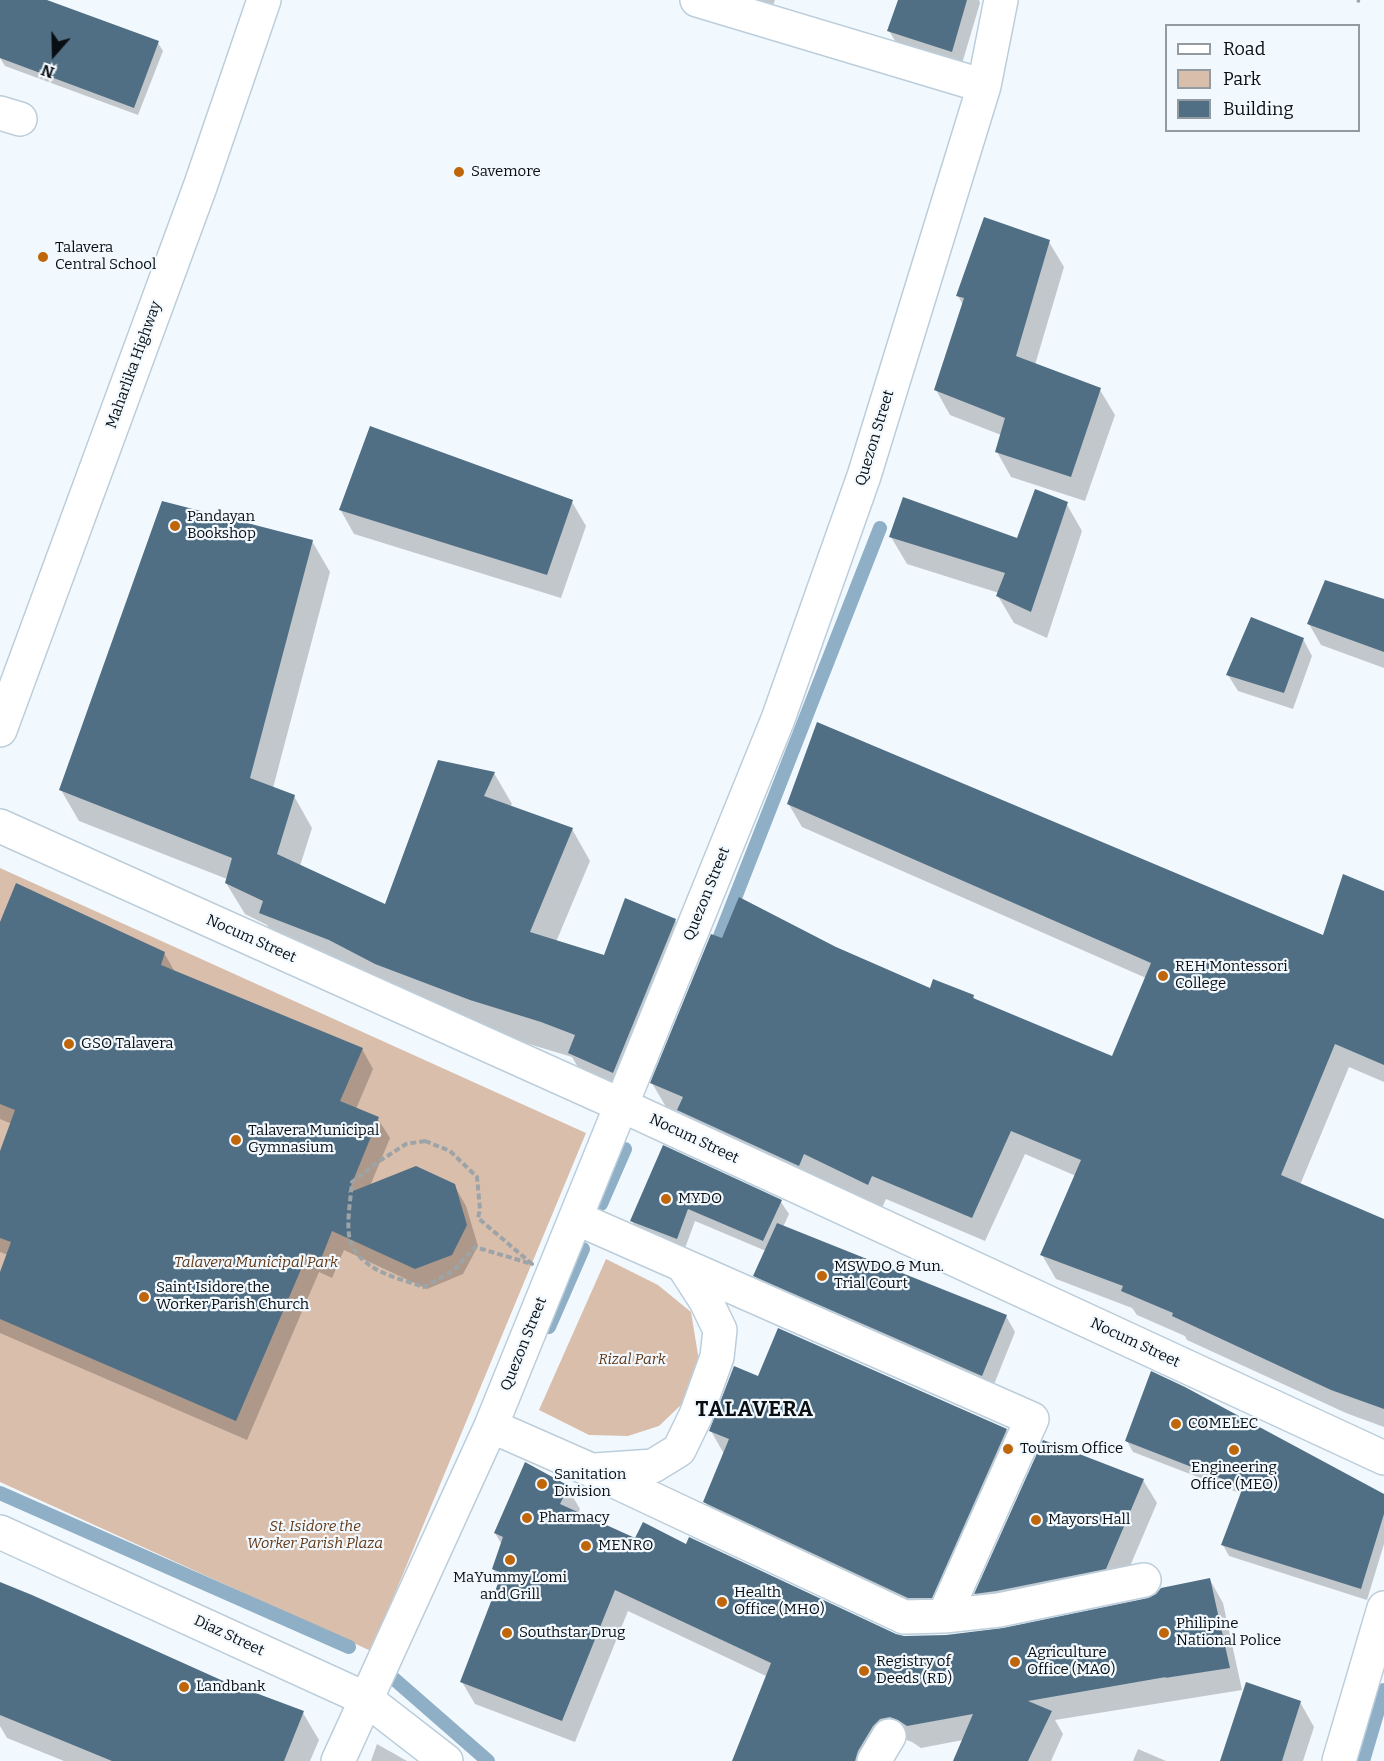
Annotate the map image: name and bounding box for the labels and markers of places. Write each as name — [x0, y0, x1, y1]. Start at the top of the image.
place label: Savemore — [471, 163, 541, 181]
marker: Savemore — [452, 165, 466, 179]
place label: Talavera Central School — [55, 239, 156, 274]
marker: Talavera Central School — [36, 250, 50, 264]
place label: Pandayan Bookshop — [187, 508, 256, 543]
marker: Pandayan Bookshop — [168, 519, 182, 533]
place label: REH Montessori College — [1175, 958, 1288, 993]
marker: REH Montessori College — [1156, 969, 1170, 983]
place label: GSO Talavera — [81, 1035, 174, 1053]
marker: GSO Talavera — [62, 1037, 76, 1051]
place label: Talavera Municipal Gymnasium — [248, 1122, 379, 1157]
marker: Talavera Municipal Gymnasium — [229, 1133, 243, 1147]
place label: MYDO — [678, 1190, 722, 1208]
marker: MYDO — [659, 1192, 673, 1206]
place label: MSWDO & Mun. Trial Court — [834, 1258, 944, 1293]
marker: MSWDO & Mun. Trial Court — [815, 1269, 829, 1283]
place label: Saint Isidore the Worker Parish Church — [156, 1279, 309, 1314]
marker: Saint Isidore the Worker Parish Church — [137, 1290, 151, 1304]
place label: COMELEC — [1188, 1415, 1258, 1433]
marker: COMELEC — [1169, 1417, 1183, 1431]
place label: Tourism Office — [1020, 1440, 1123, 1458]
marker: Tourism Office — [1001, 1442, 1015, 1456]
marker: Engineering Office (MEO) — [1227, 1443, 1241, 1457]
place label: Engineering Office (MEO) — [1190, 1459, 1278, 1494]
place label: Sanitation Division — [554, 1466, 626, 1501]
marker: Sanitation Division — [535, 1477, 549, 1491]
place label: Pharmacy — [539, 1509, 610, 1527]
marker: Pharmacy — [520, 1511, 534, 1525]
place label: Mayors Hall — [1048, 1511, 1130, 1529]
marker: Mayors Hall — [1029, 1513, 1043, 1527]
place label: MENRO — [598, 1537, 653, 1555]
marker: MENRO — [579, 1539, 593, 1553]
marker: MaYummy Lomi and Grill — [503, 1553, 517, 1567]
place label: MaYummy Lomi and Grill — [453, 1569, 567, 1604]
place label: Health Office (MHO) — [734, 1584, 825, 1619]
marker: Health Office (MHO) — [715, 1595, 729, 1609]
place label: Philipine National Police — [1176, 1615, 1281, 1650]
place label: Southstar Drug — [519, 1624, 625, 1642]
marker: Southstar Drug — [500, 1626, 514, 1640]
marker: Philipine National Police — [1157, 1626, 1171, 1640]
place label: Agriculture Office (MAO) — [1027, 1644, 1115, 1679]
place label: Registry of Deeds (RD) — [876, 1653, 952, 1688]
marker: Agriculture Office (MAO) — [1008, 1655, 1022, 1669]
marker: Registry of Deeds (RD) — [857, 1664, 871, 1678]
place label: Landbank — [196, 1678, 266, 1696]
marker: Landbank — [177, 1680, 191, 1694]

